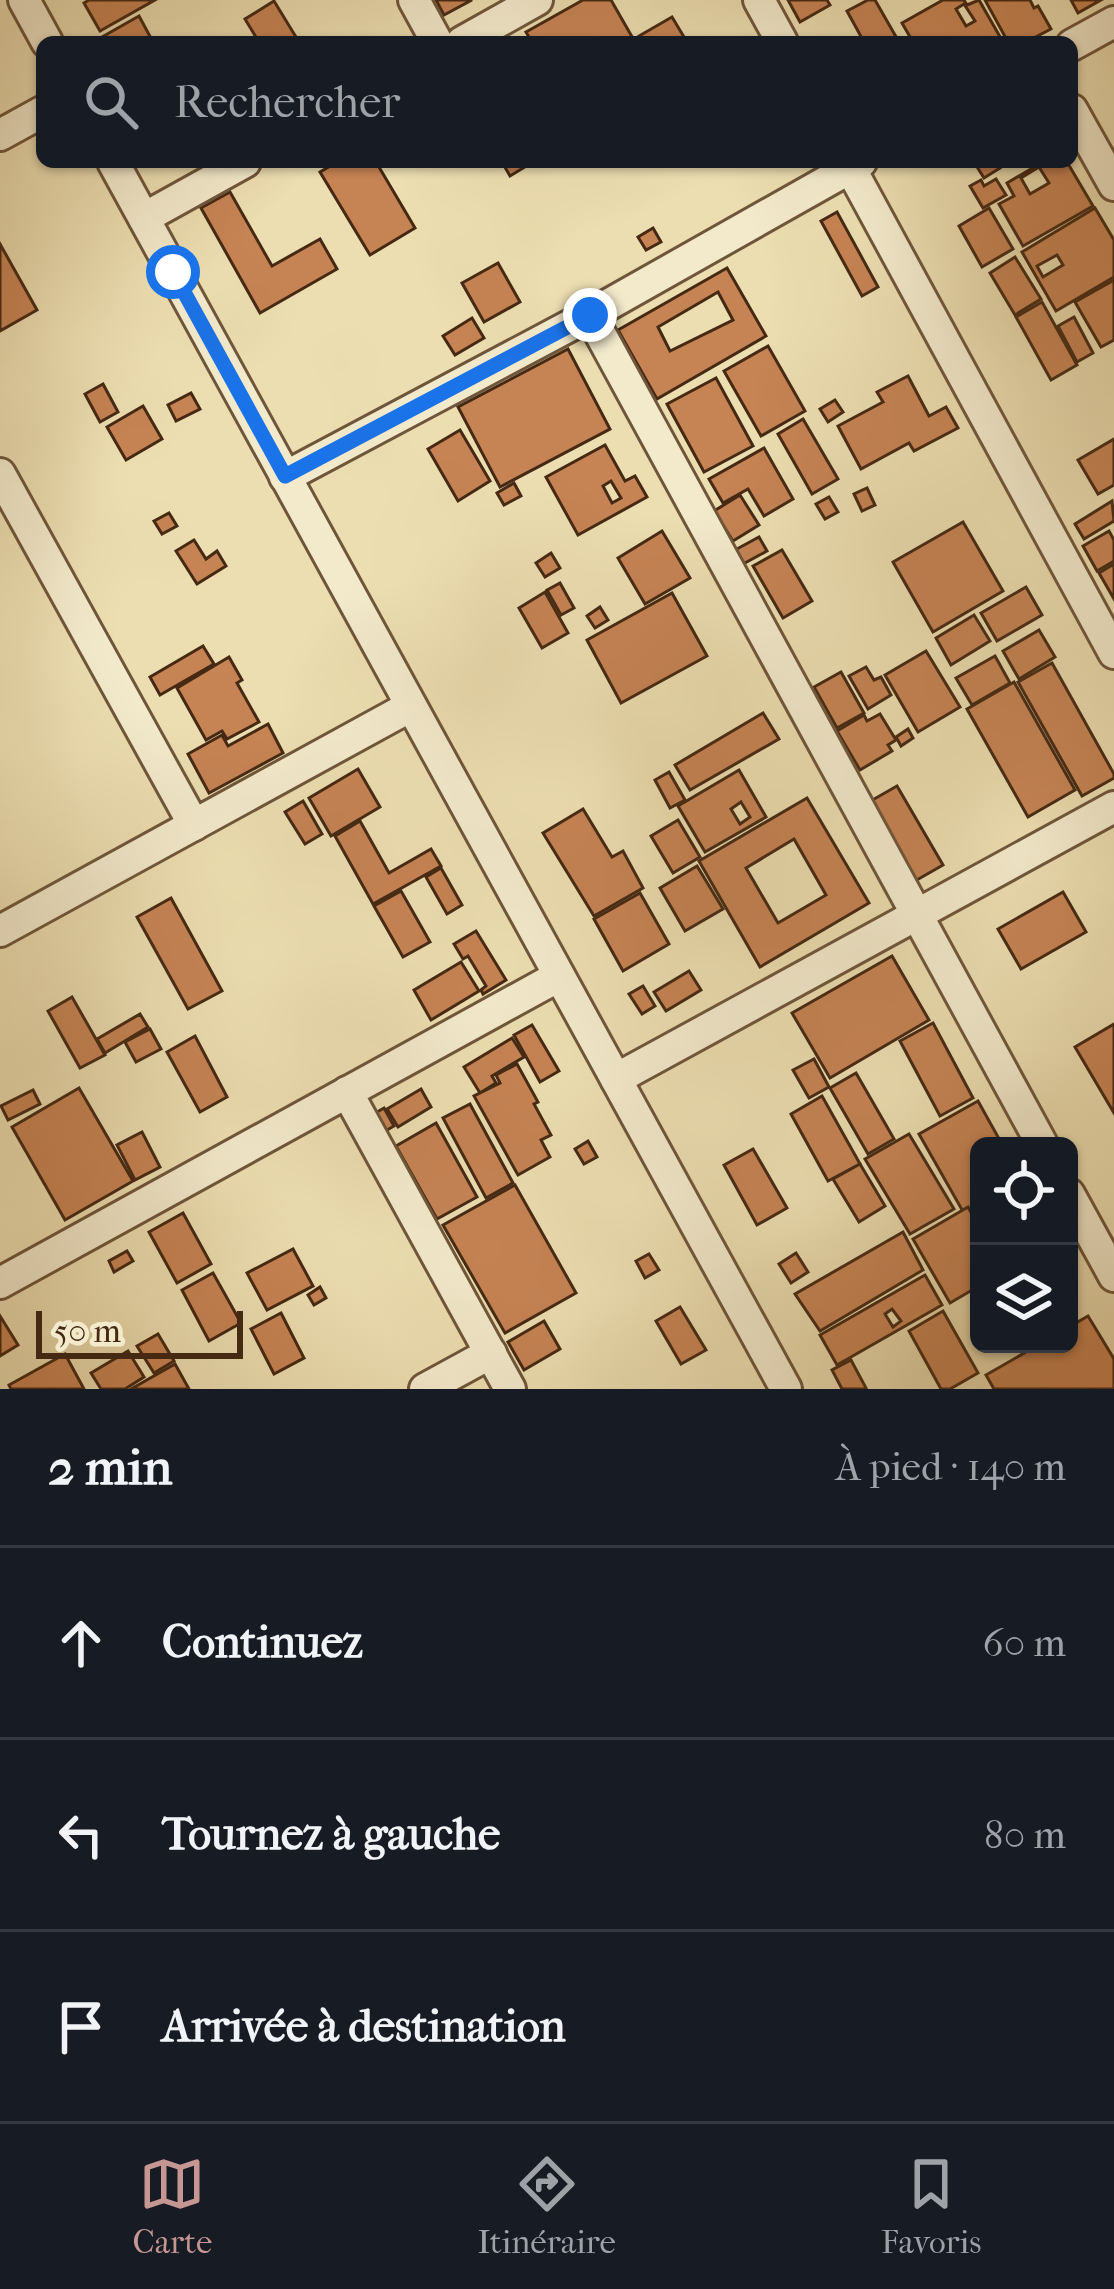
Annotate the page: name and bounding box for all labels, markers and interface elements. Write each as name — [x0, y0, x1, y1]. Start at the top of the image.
search box — [36, 36, 1078, 168]
icon: search — [78, 69, 144, 135]
text: Rechercher — [174, 76, 400, 129]
route start — [146, 245, 200, 299]
route end — [563, 288, 617, 342]
map controls — [970, 1137, 1078, 1353]
button: locate — [970, 1137, 1078, 1245]
button: layers — [970, 1245, 1078, 1353]
scale bar — [36, 1305, 243, 1358]
text: 50 m — [54, 1312, 121, 1351]
text: 2 min — [48, 1437, 172, 1497]
text: À pied · 140 m — [836, 1444, 1066, 1490]
icon: ahead — [48, 1610, 114, 1676]
text: Continuez — [162, 1616, 363, 1669]
text: 60 m — [983, 1620, 1066, 1666]
icon: left — [48, 1802, 114, 1868]
text: Tournez à gauche — [162, 1808, 500, 1861]
text: 80 m — [984, 1812, 1066, 1858]
icon: arrive — [48, 1994, 114, 2060]
text: Arrivée à destination — [162, 2000, 566, 2053]
tab: Carte — [133, 2151, 212, 2262]
tab: Itinéraire — [477, 2151, 616, 2262]
tab: Favoris — [881, 2151, 981, 2262]

